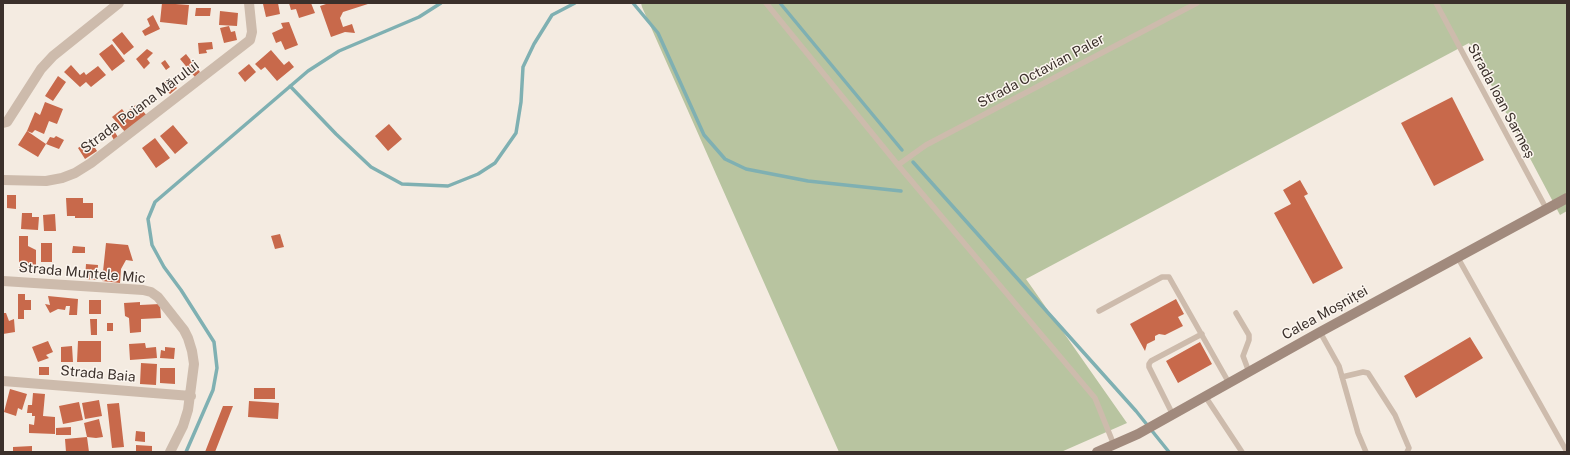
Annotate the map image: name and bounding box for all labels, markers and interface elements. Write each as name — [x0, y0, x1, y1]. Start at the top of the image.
street label: Strada Octavian Paler — [975, 30, 1107, 112]
street label: Strada Ioan Sarmeș — [1464, 41, 1538, 161]
street label: Strada Poiana Mărului — [78, 57, 202, 157]
street label: Strada Muntele Mic — [18, 259, 146, 287]
street label: Calea Moșniței — [1279, 282, 1371, 344]
street label: Strada Baia — [60, 362, 136, 386]

